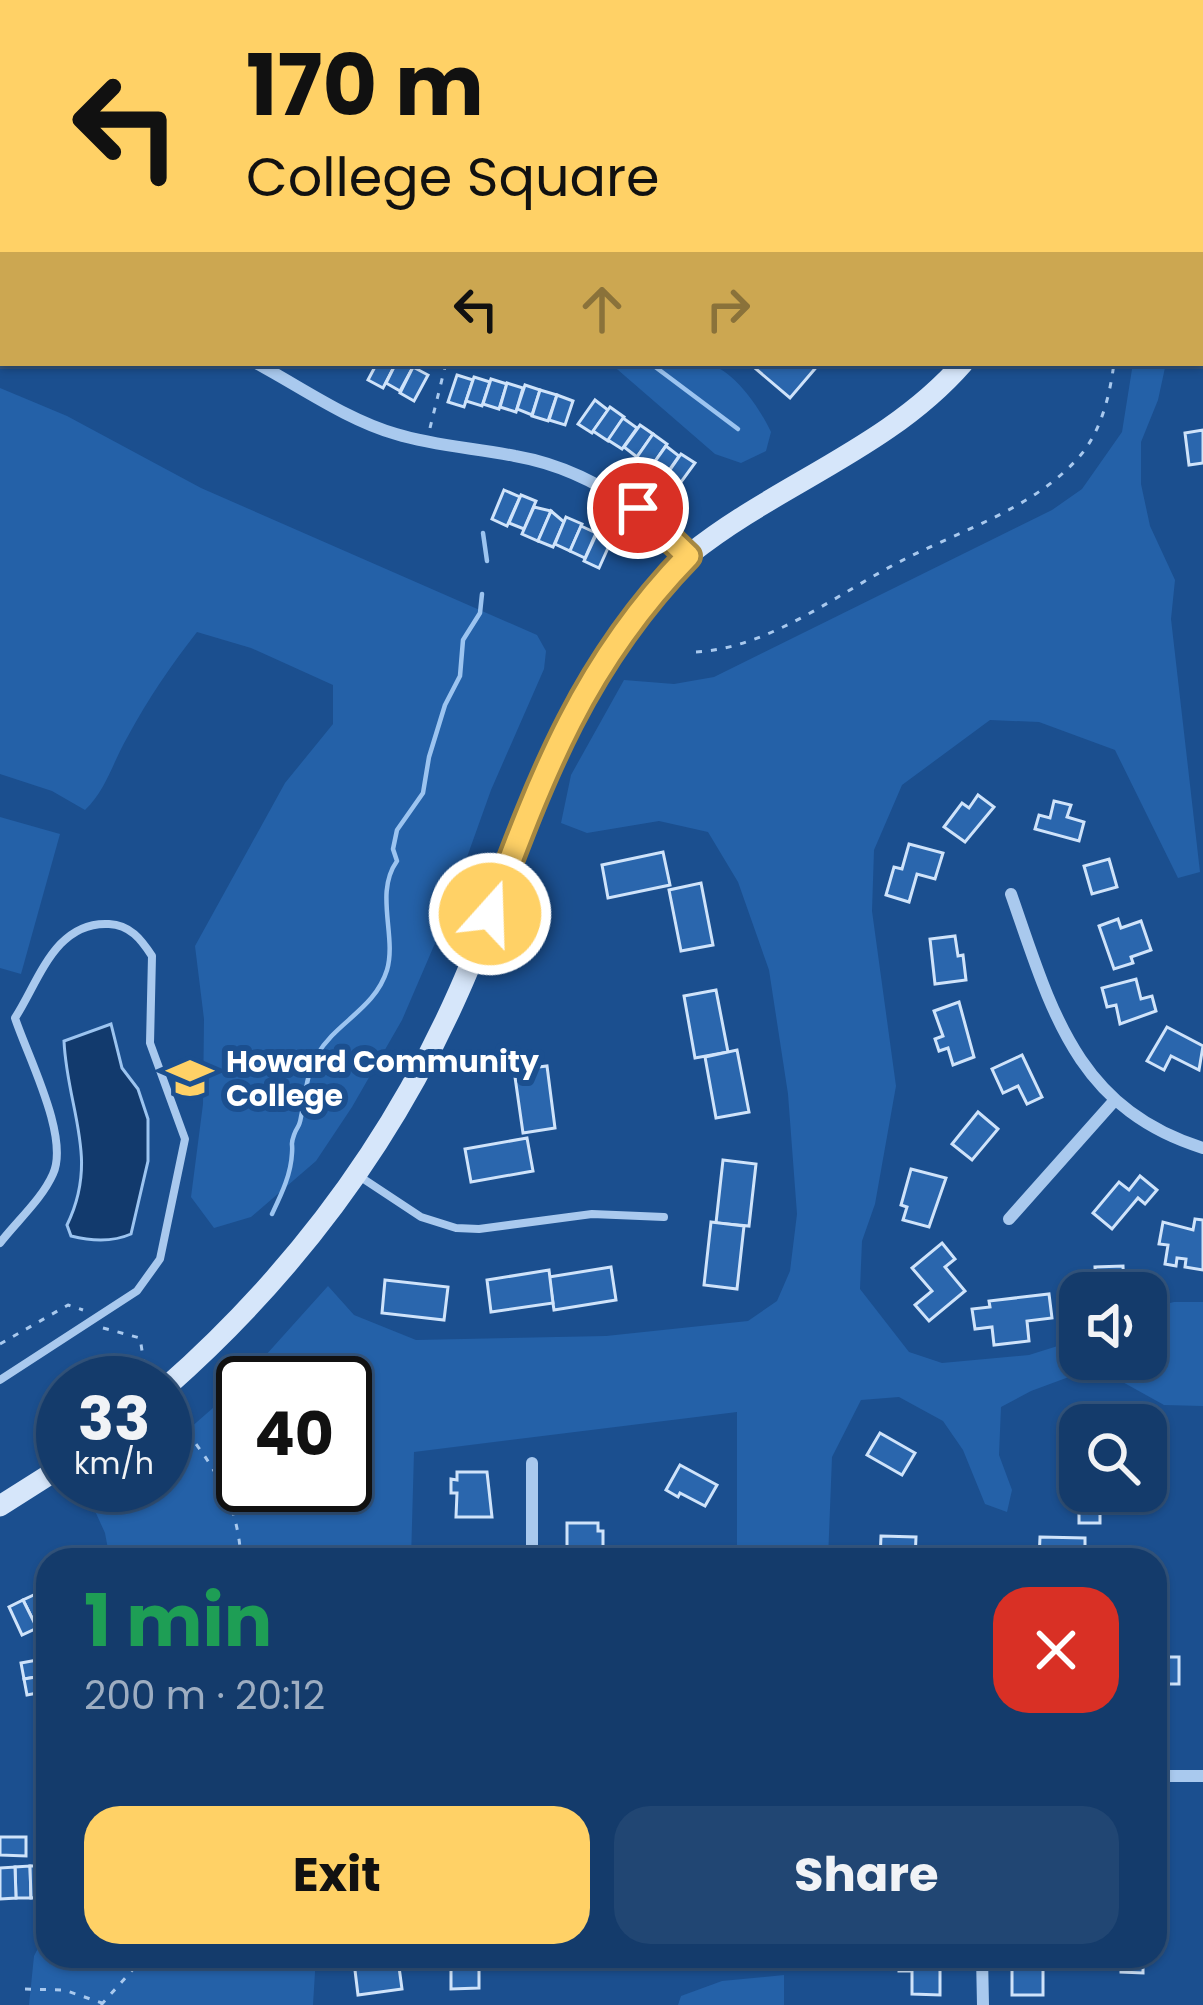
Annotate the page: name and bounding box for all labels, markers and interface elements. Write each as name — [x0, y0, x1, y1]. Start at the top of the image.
text: 170 m — [246, 27, 484, 144]
icon: left — [48, 48, 204, 204]
text: College Square — [246, 139, 660, 215]
icon: left — [443, 276, 509, 342]
icon: ahead — [569, 276, 635, 342]
icon: right — [695, 276, 761, 342]
pin — [587, 457, 689, 559]
icon: arrive — [605, 475, 671, 541]
position arrow — [427, 851, 553, 977]
place label: Howard Community College — [226, 1040, 539, 1117]
school or university icon: Howard Community College — [165, 1053, 215, 1103]
map controls — [1059, 1272, 1167, 1512]
button: sound — [1059, 1272, 1167, 1380]
speed limit sign: 40 — [216, 1356, 372, 1512]
text: 33 — [78, 1377, 150, 1461]
button: search — [1059, 1404, 1167, 1512]
text: km/h — [74, 1442, 154, 1485]
text: 1 min — [84, 1570, 272, 1671]
button: close — [993, 1587, 1119, 1713]
text: 200 m · 20:12 — [84, 1668, 325, 1723]
button: Exit — [84, 1806, 590, 1944]
button: Share — [614, 1806, 1119, 1944]

